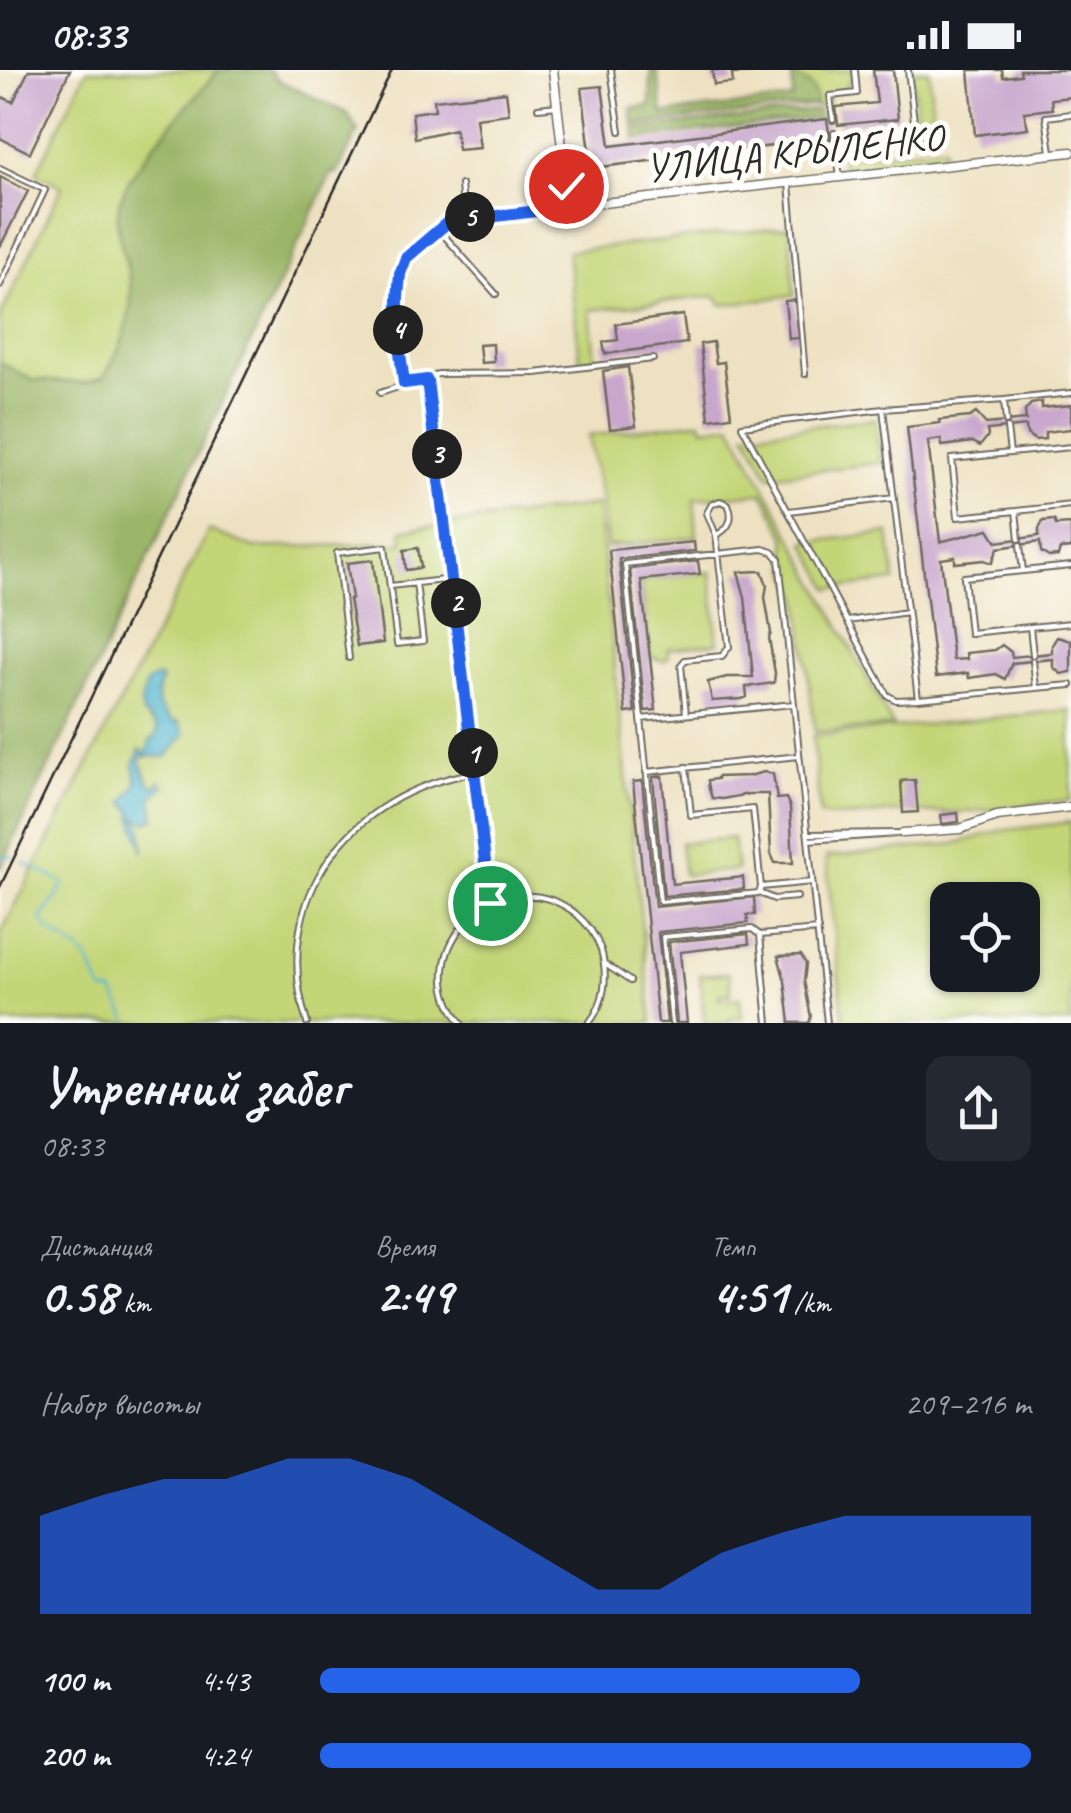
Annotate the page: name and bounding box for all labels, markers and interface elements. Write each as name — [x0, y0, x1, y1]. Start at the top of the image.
text: 08:33 — [50, 12, 126, 59]
street label: УЛИЦА КРЫЛЕНКО — [643, 112, 949, 193]
pin — [524, 144, 609, 229]
icon: check — [539, 159, 594, 214]
pin: 5 — [445, 192, 495, 242]
text: 5 — [464, 199, 476, 234]
pin: 4 — [373, 305, 423, 355]
text: 4 — [392, 312, 404, 347]
pin: 3 — [412, 429, 462, 479]
text: 3 — [431, 436, 443, 471]
pin: 2 — [431, 578, 481, 628]
text: 2 — [450, 585, 462, 620]
pin: 1 — [448, 728, 498, 778]
text: 1 — [467, 735, 479, 770]
pin — [448, 861, 533, 946]
icon: arrive — [463, 876, 518, 931]
map controls — [930, 882, 1040, 992]
button: locate — [930, 882, 1040, 992]
text: Утренний забег — [40, 1052, 347, 1122]
button: share — [926, 1056, 1031, 1161]
text: 08:33 — [40, 1125, 104, 1166]
text: Дистанция — [40, 1229, 152, 1264]
text: Время — [375, 1229, 434, 1264]
text: Темп — [711, 1229, 756, 1264]
text: 0.58 — [40, 1264, 117, 1327]
text: 2:49 — [375, 1264, 452, 1327]
text: 4:51 — [711, 1264, 787, 1327]
text: km — [117, 1285, 151, 1320]
text: /km — [787, 1285, 831, 1320]
text: Набор высоты — [40, 1383, 199, 1424]
text: 209–216 m — [905, 1383, 1031, 1424]
text: 100 m — [40, 1660, 109, 1701]
text: 4:43 — [200, 1660, 250, 1701]
text: 200 m — [40, 1735, 109, 1776]
text: 4:24 — [200, 1735, 250, 1776]

